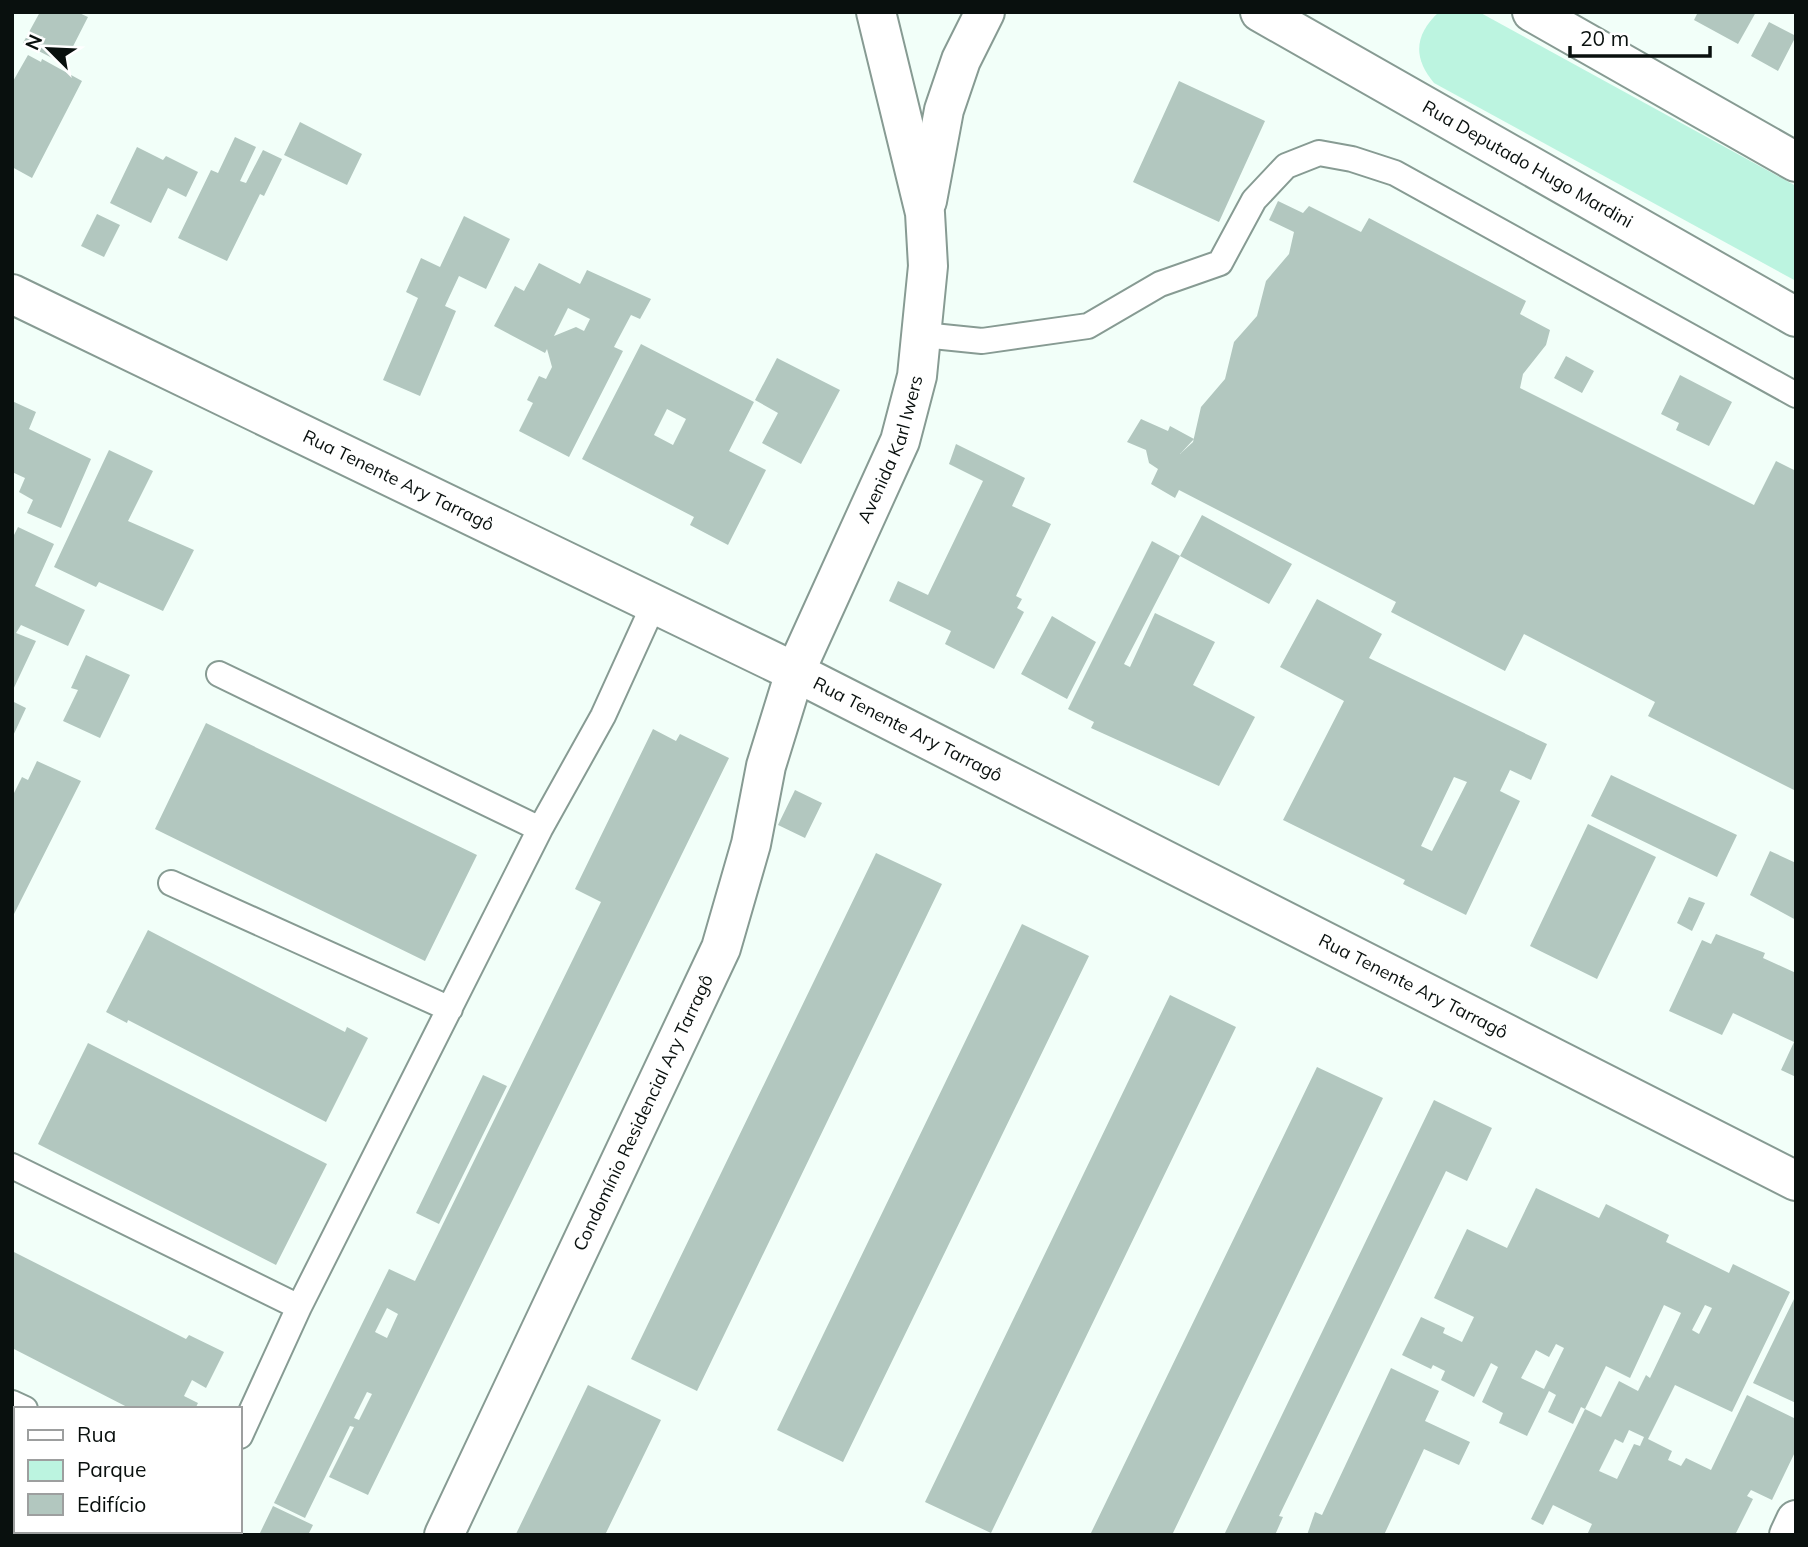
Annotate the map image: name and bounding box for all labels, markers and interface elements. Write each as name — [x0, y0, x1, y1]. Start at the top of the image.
north arrow — [14, 14, 84, 84]
scale bar — [1570, 14, 1710, 58]
text: 20 m — [1580, 25, 1629, 51]
text: N — [20, 31, 47, 54]
street label: Rua Deputado Hugo Mardini — [1419, 95, 1637, 233]
street label: Avenida Karl Iwers — [852, 373, 928, 527]
street label: Rua Tenente Ary Tarragô — [299, 424, 498, 536]
street label: Rua Tenente Ary Tarragô — [810, 671, 1006, 787]
street label: Rua Tenente Ary Tarragô — [1315, 928, 1512, 1044]
street label: Condomínio Residencial Ary Tarragô — [568, 971, 718, 1254]
legend — [14, 1407, 242, 1533]
text: Rua — [77, 1421, 116, 1447]
text: Parque — [77, 1456, 146, 1482]
text: Edifício — [77, 1491, 146, 1517]

